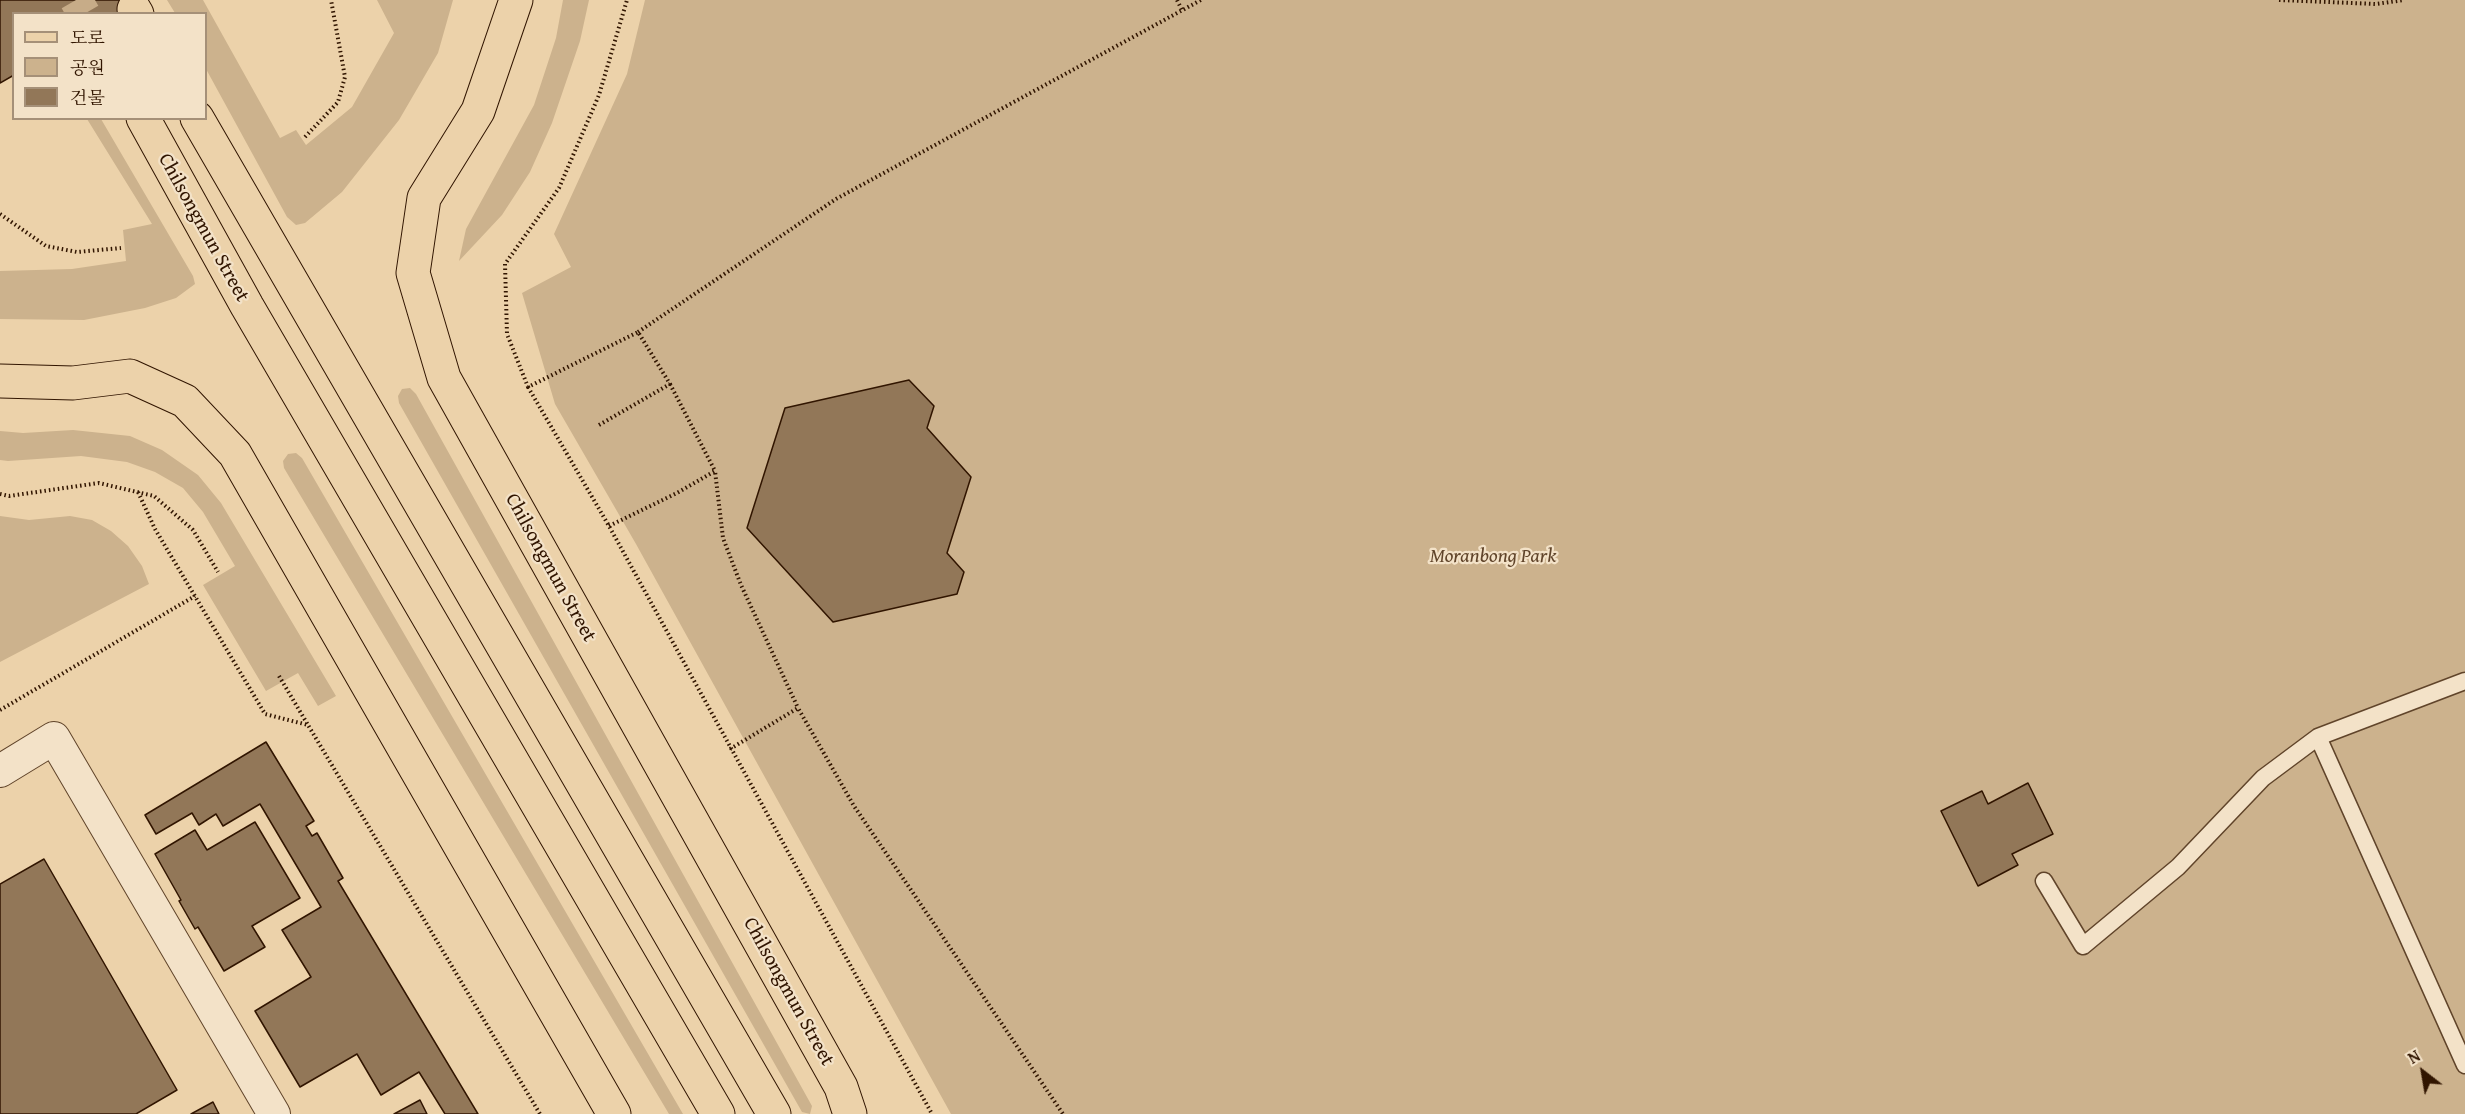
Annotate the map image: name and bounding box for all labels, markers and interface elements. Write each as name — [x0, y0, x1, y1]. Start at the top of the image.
legend — [12, 12, 207, 120]
text: 도로 — [70, 24, 105, 51]
text: 공원 — [70, 54, 105, 81]
text: 건물 — [70, 84, 105, 111]
street label: Chilsongmun Street — [152, 150, 254, 306]
street label: Chilsongmun Street — [499, 490, 601, 646]
park label: Moranbong Park — [1430, 545, 1556, 569]
street label: Chilsongmun Street — [737, 914, 839, 1070]
north arrow — [2393, 1042, 2453, 1102]
text: N — [2403, 1044, 2424, 1070]

